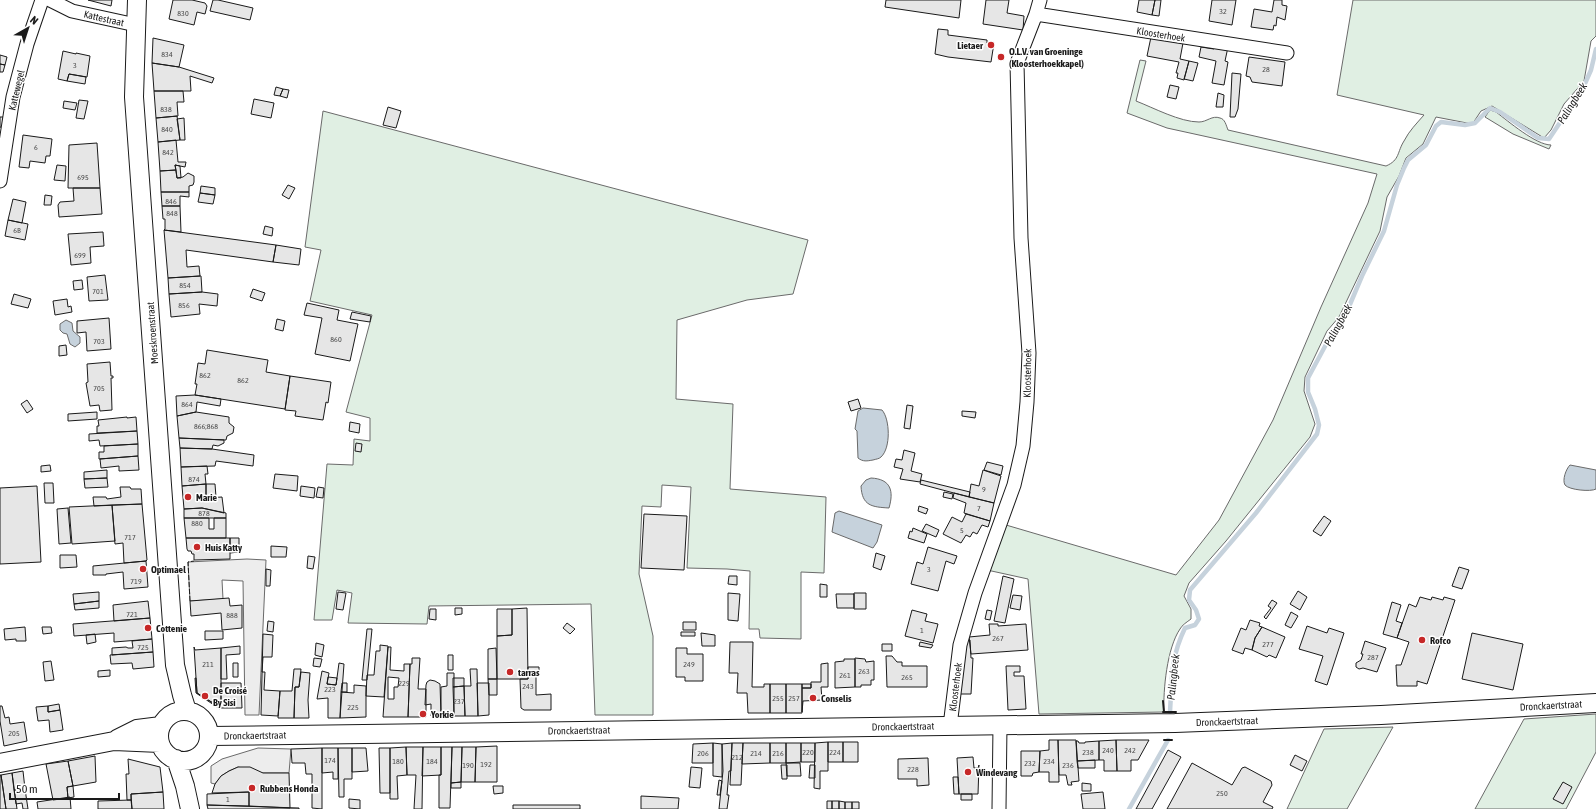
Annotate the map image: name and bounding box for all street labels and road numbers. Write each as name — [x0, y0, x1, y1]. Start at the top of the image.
street label: Kattestraat — [83, 9, 125, 28]
street label: Kloosterhoek — [1136, 25, 1187, 44]
street label: Kattewegel — [6, 68, 27, 111]
street label: Moeskroenstraat — [145, 301, 160, 364]
street label: Kloosterhoek — [1022, 348, 1033, 398]
street label: Kloosterhoek — [947, 661, 964, 712]
street label: Dronckaertstraat — [1520, 698, 1583, 713]
street label: Dronckaertstraat — [1196, 715, 1259, 728]
street label: Dronckaertstraat — [872, 720, 934, 733]
street label: Dronckaertstraat — [548, 724, 610, 737]
street label: Dronckaertstraat — [224, 729, 286, 742]

